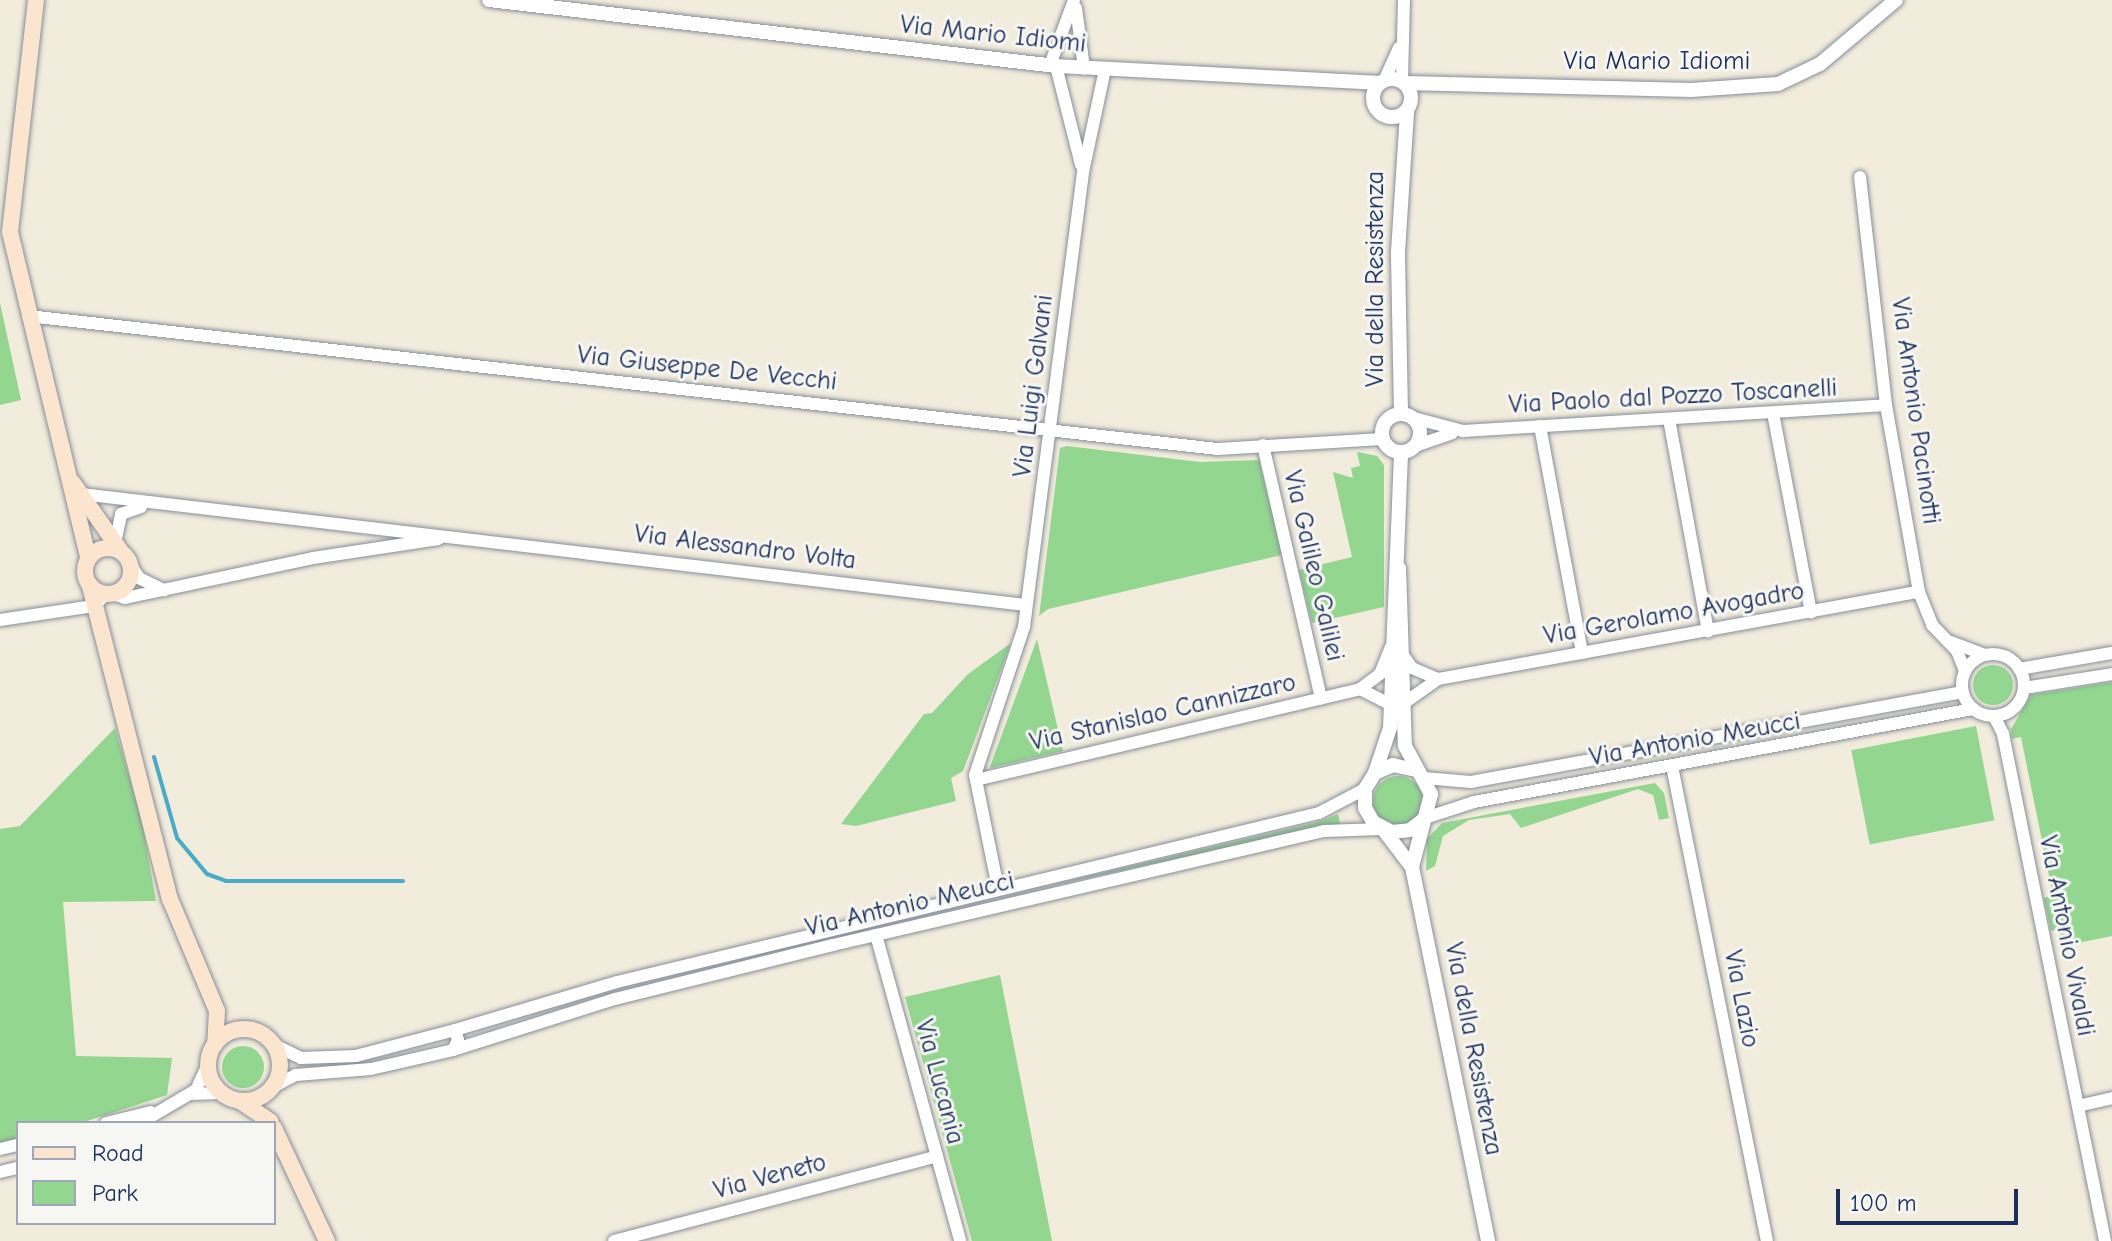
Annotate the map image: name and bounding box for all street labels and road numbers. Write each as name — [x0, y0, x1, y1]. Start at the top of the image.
street label: Via Mario Idiomi — [898, 10, 1088, 60]
street label: Via Mario Idiomi — [1564, 46, 1750, 78]
street label: Via della Resistenza — [1360, 171, 1392, 387]
street label: Via Luigi Galvani — [1007, 293, 1061, 479]
street label: Via Antonio Pacinotti — [1884, 296, 1946, 526]
street label: Via Giuseppe De Vecchi — [575, 340, 839, 398]
street label: Via Paolo dal Pozzo Toscanelli — [1508, 373, 1838, 421]
street label: Via Galileo Galilei — [1276, 468, 1350, 664]
street label: Via Alessandro Volta — [632, 519, 858, 577]
street label: Via Gerolamo Avogadro — [1541, 576, 1807, 652]
street label: Via Stanislao Cannizzaro — [1027, 667, 1299, 759]
street label: Via Antonio Meucci — [1587, 706, 1803, 774]
street label: Via Antonio Vivaldi — [2031, 833, 2101, 1039]
street label: Via Antonio Meucci — [802, 866, 1018, 944]
street label: Via della Resistenza — [1437, 940, 1509, 1158]
street label: Via Lazio — [1716, 948, 1766, 1050]
street label: Via Lucania — [907, 1016, 971, 1148]
street label: Via Veneto — [710, 1147, 830, 1207]

